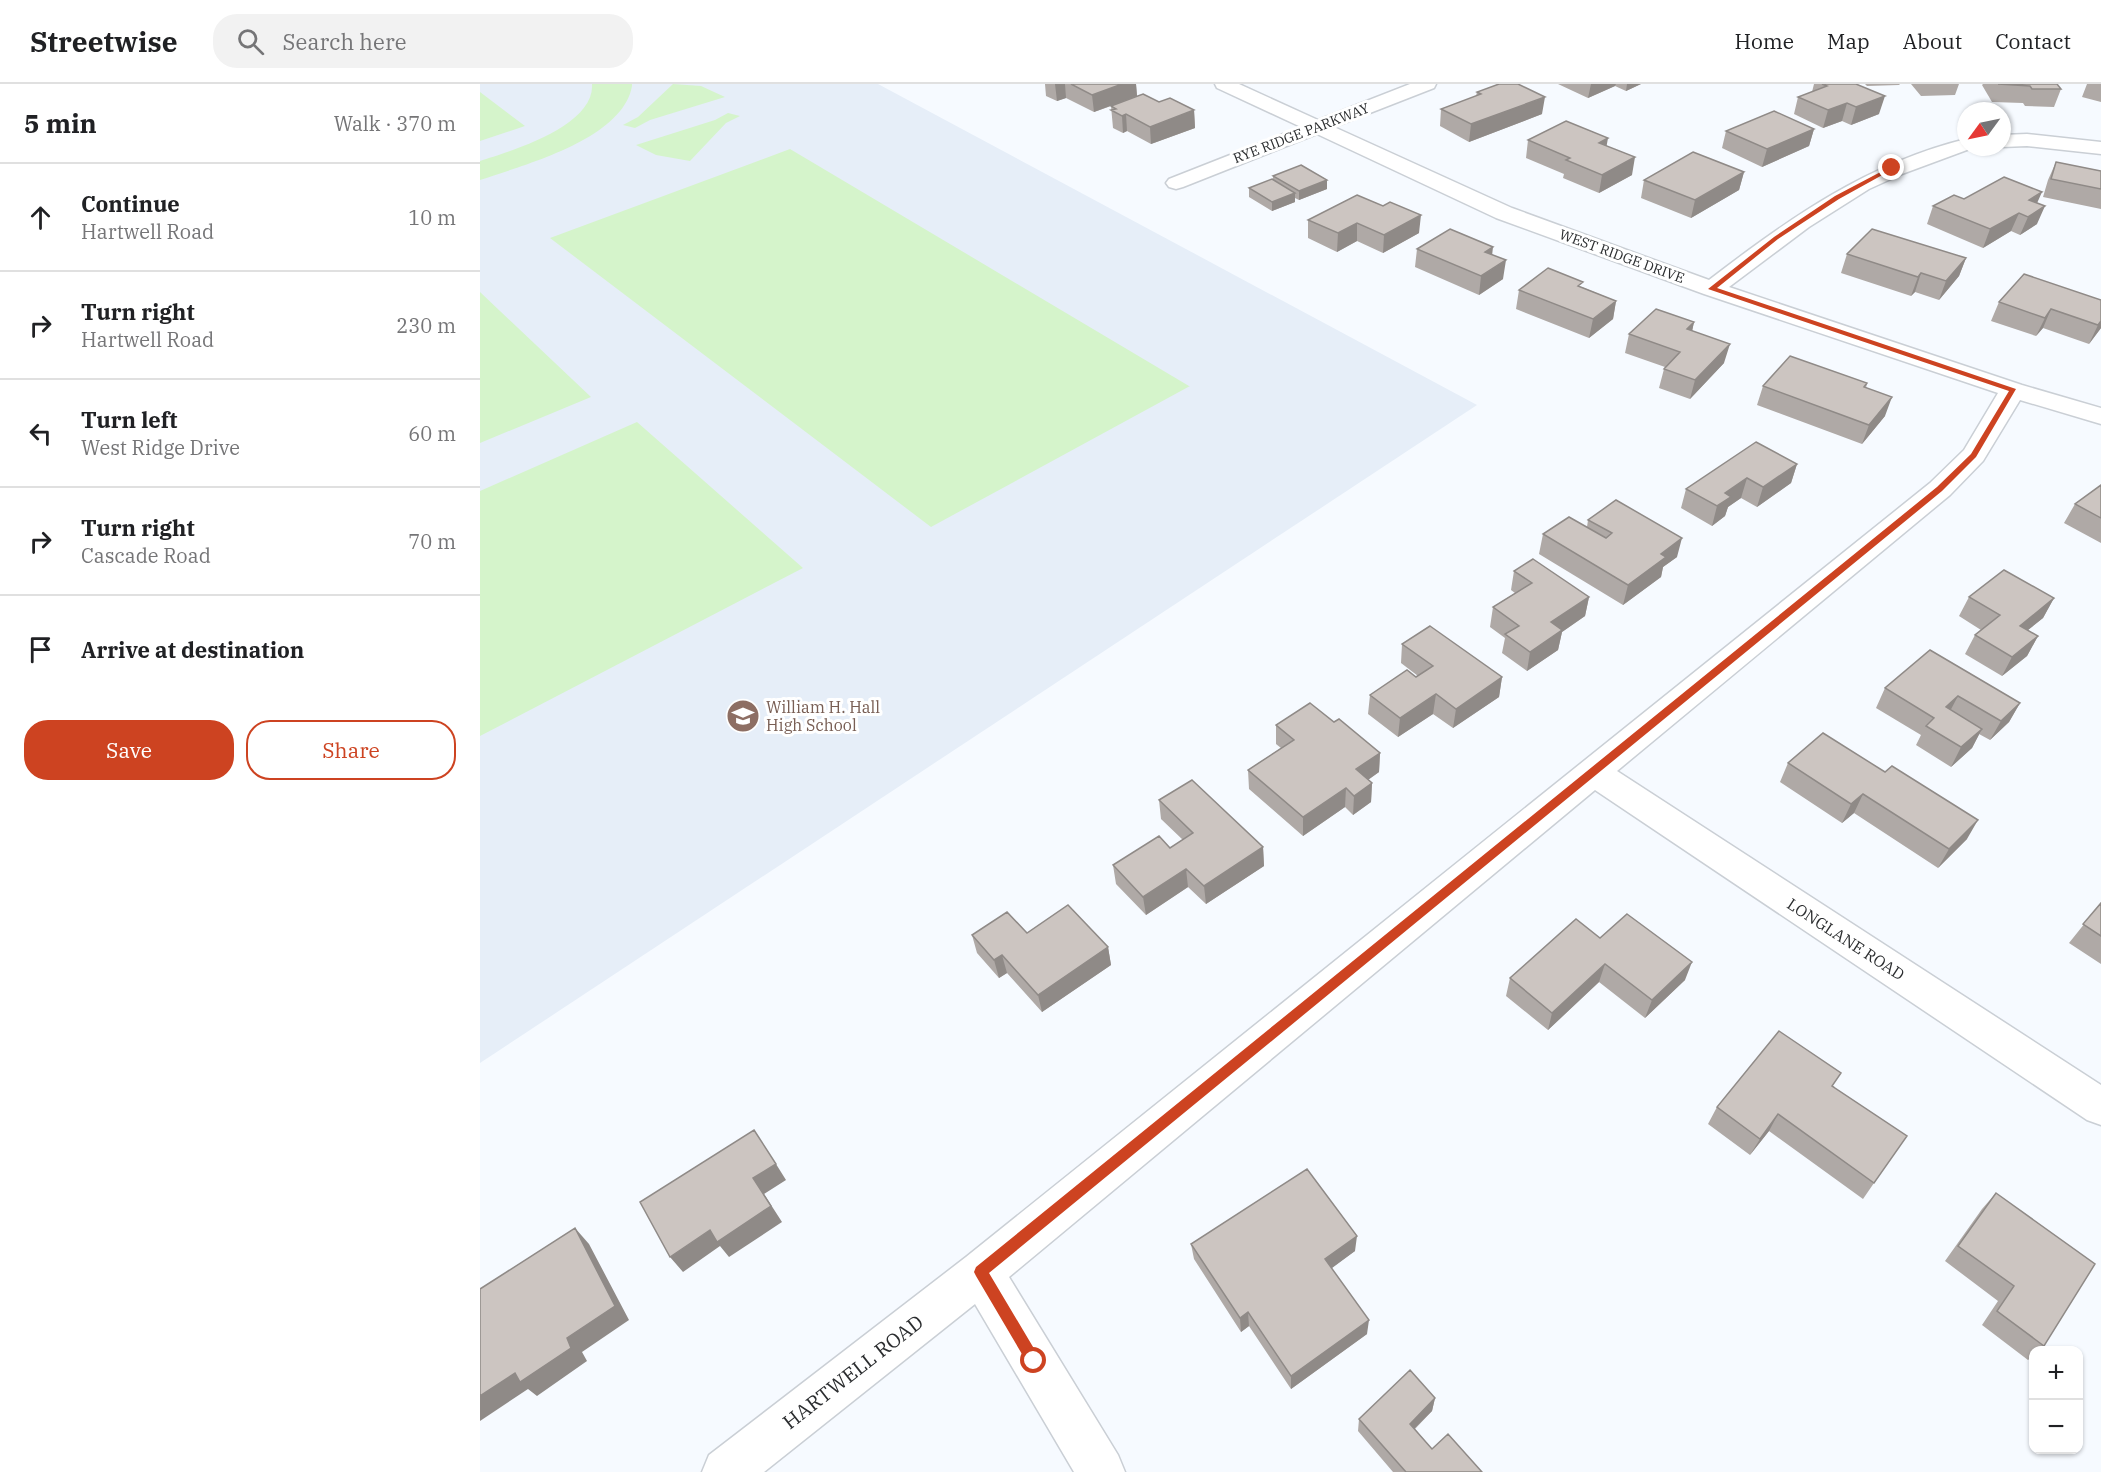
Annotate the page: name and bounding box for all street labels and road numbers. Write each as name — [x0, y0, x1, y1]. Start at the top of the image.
street label: RYE RIDGE PARKWAY — [1230, 99, 1372, 167]
street label: WEST RIDGE DRIVE — [1557, 225, 1687, 287]
street label: LONGLANE ROAD — [1784, 894, 1908, 984]
street label: HARTWELL ROAD — [777, 1308, 929, 1435]

